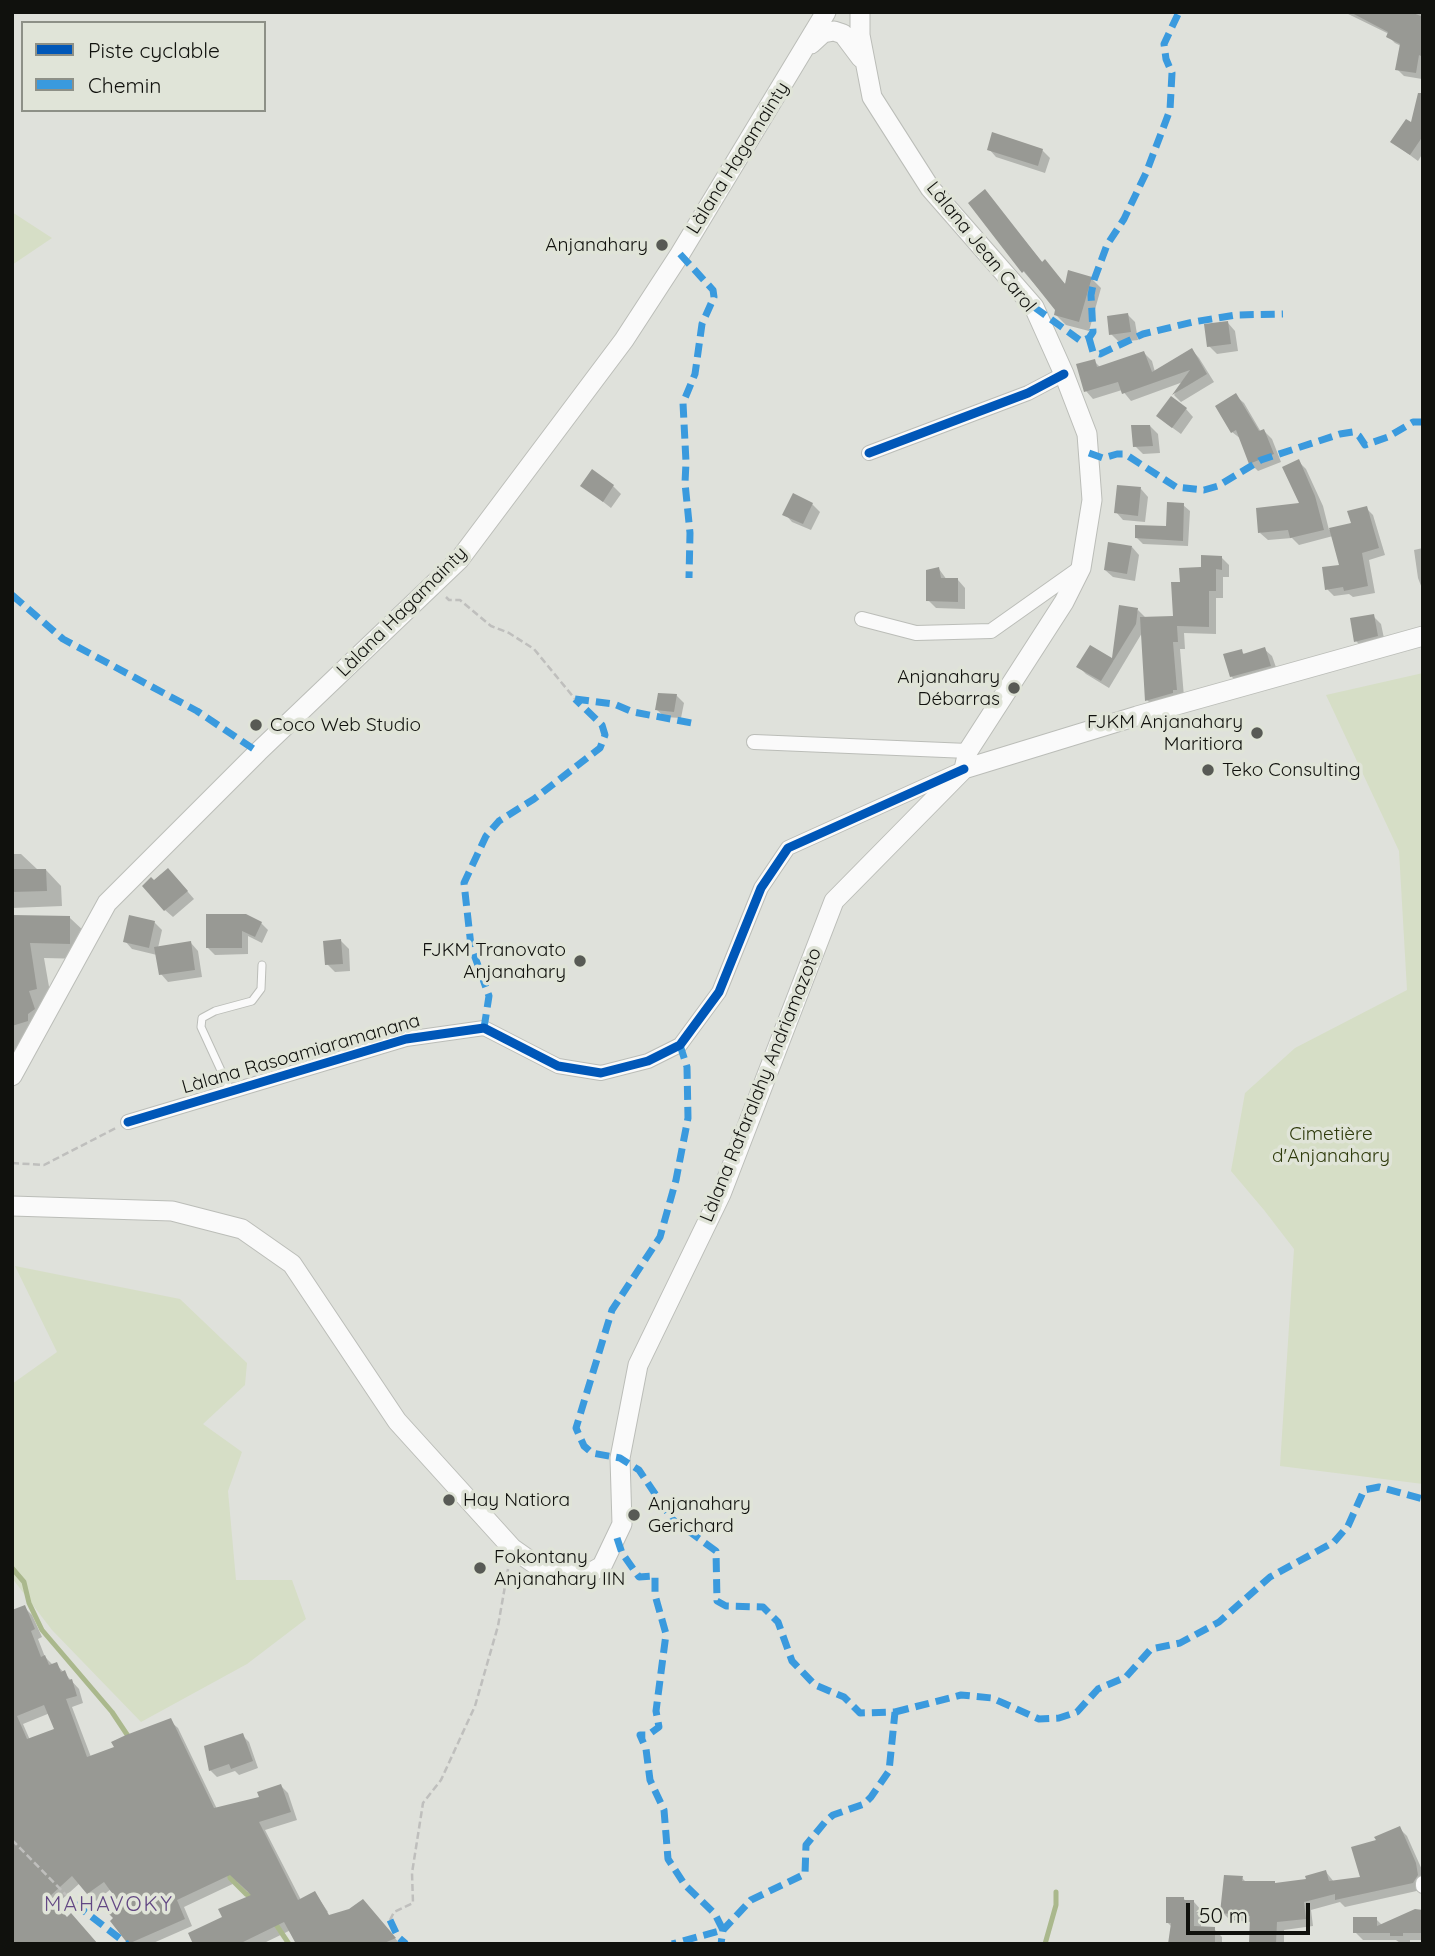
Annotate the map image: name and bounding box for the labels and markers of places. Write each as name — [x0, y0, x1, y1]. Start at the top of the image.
place label: Anjanahary — [545, 234, 648, 256]
marker: Anjanahary — [654, 237, 670, 253]
place label: Anjanahary Débarras — [897, 666, 1000, 710]
marker: Anjanahary Débarras — [1006, 680, 1022, 696]
place label: FJKM Anjanahary Maritiora — [1087, 711, 1243, 755]
place label: Coco Web Studio — [270, 714, 421, 736]
marker: Coco Web Studio — [248, 717, 264, 733]
marker: FJKM Anjanahary Maritiora — [1249, 725, 1265, 741]
place label: Teko Consulting — [1222, 759, 1361, 781]
marker: Teko Consulting — [1200, 762, 1216, 778]
place label: FJKM Tranovato Anjanahary — [422, 939, 566, 983]
marker: FJKM Tranovato Anjanahary — [572, 953, 588, 969]
place label: Hay Natiora — [463, 1489, 570, 1511]
marker: Hay Natiora — [441, 1492, 457, 1508]
place label: Anjanahary Gerichard — [648, 1493, 751, 1537]
marker: Anjanahary Gerichard — [626, 1507, 642, 1523]
place label: Fokontany Anjanahary IIN — [494, 1546, 625, 1590]
marker: Fokontany Anjanahary IIN — [472, 1560, 488, 1576]

